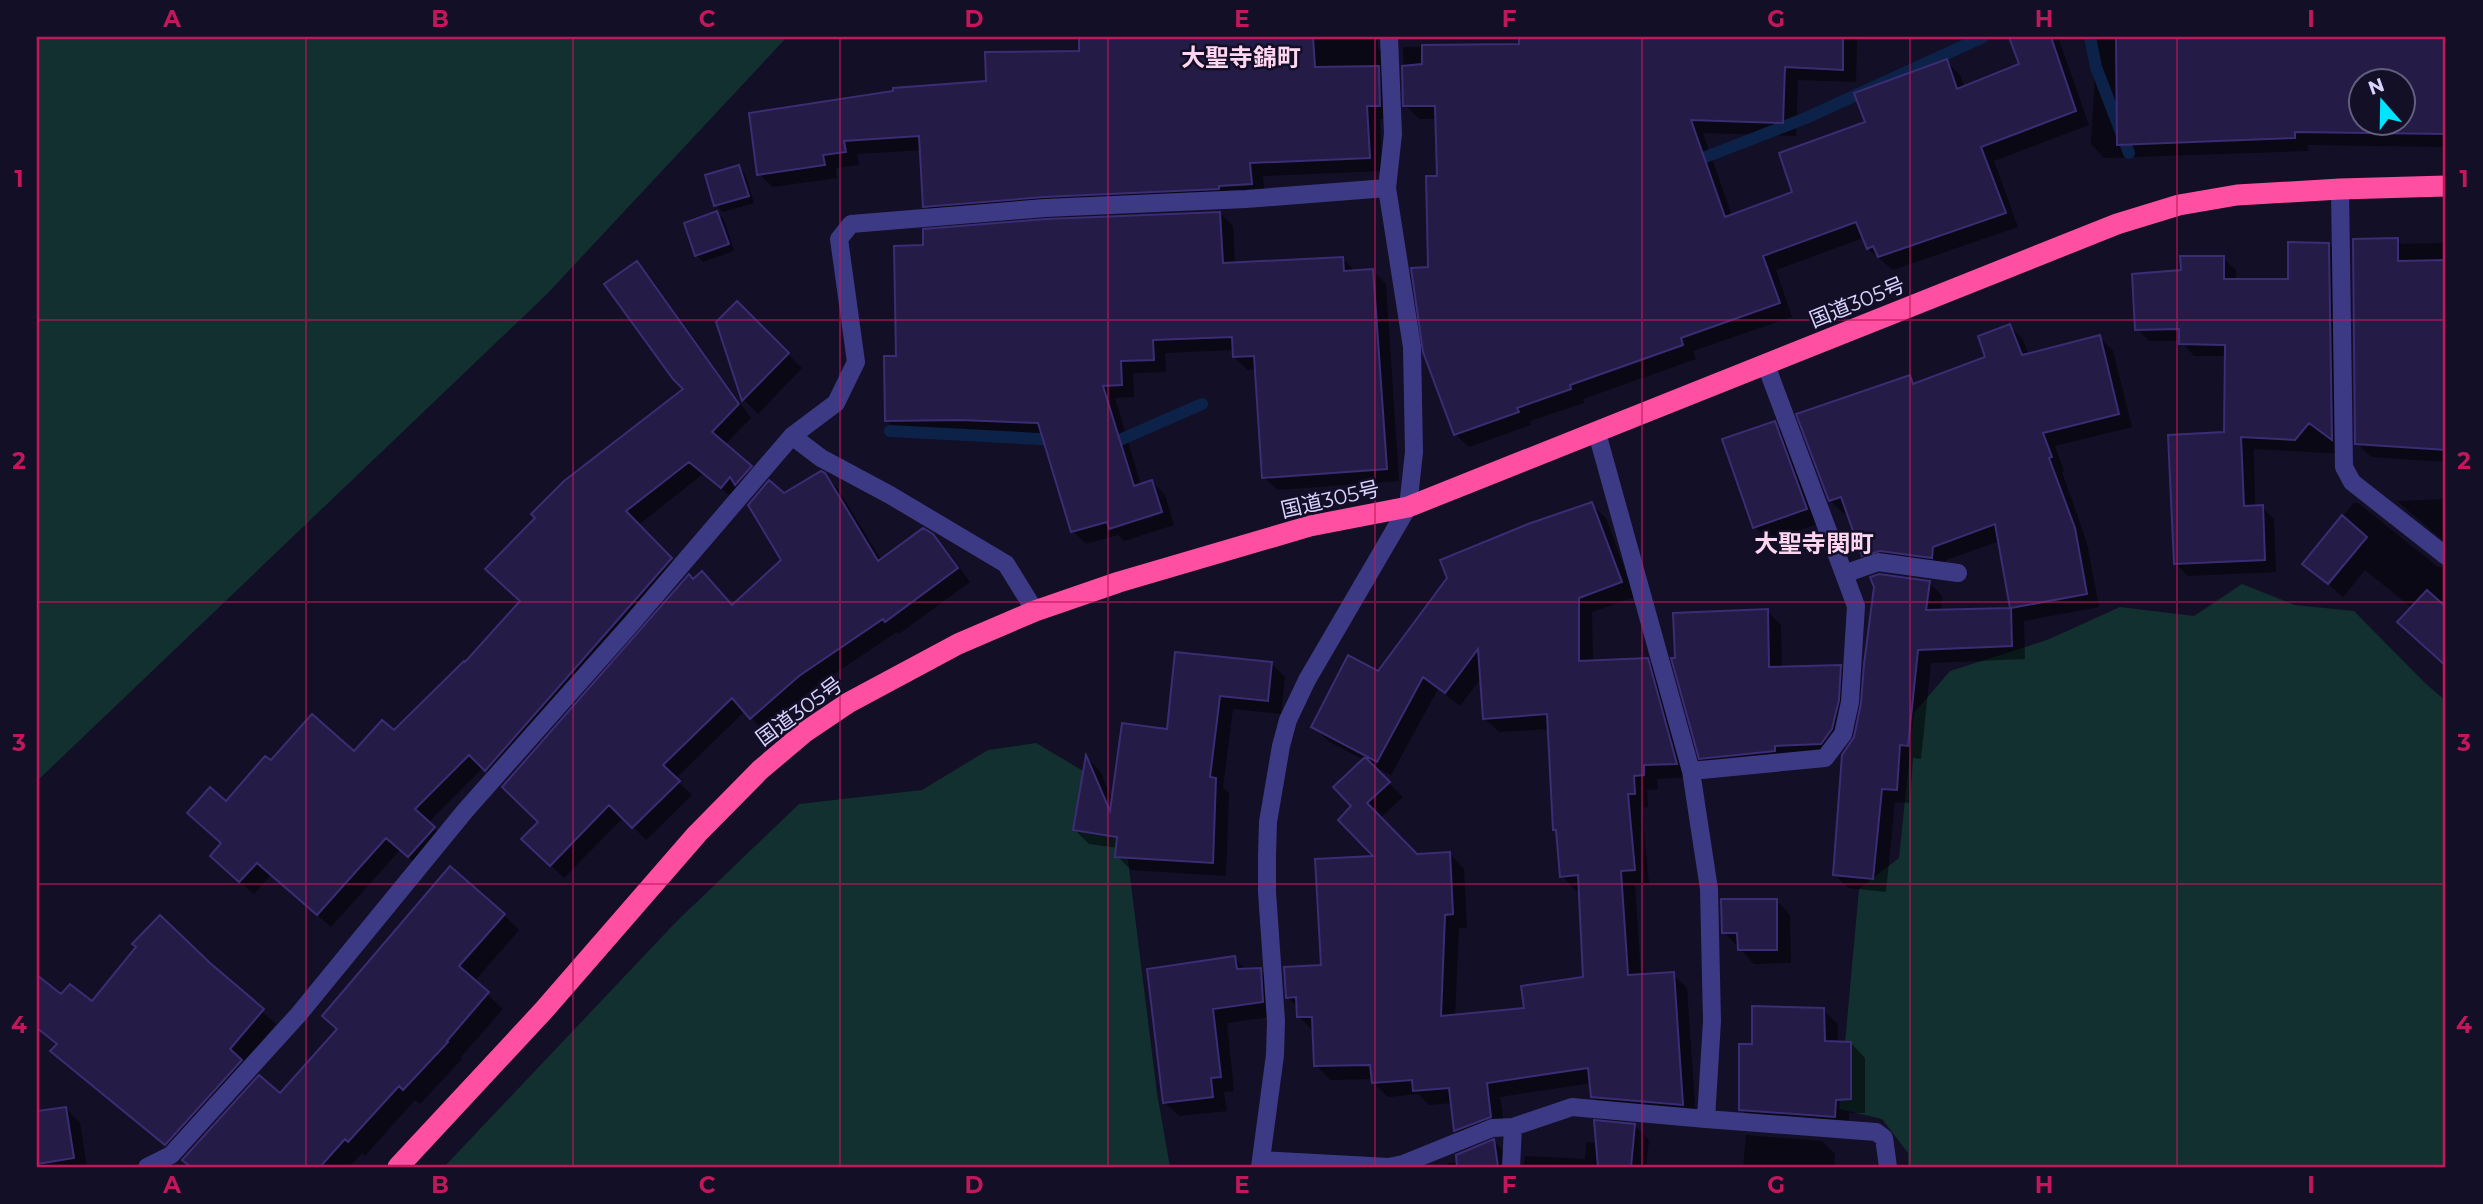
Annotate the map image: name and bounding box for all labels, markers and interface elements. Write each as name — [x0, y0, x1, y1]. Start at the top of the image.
text: A — [162, 5, 181, 33]
text: B — [431, 5, 449, 33]
text: C — [699, 5, 716, 33]
text: D — [965, 5, 984, 33]
text: E — [1234, 5, 1250, 33]
text: F — [1502, 5, 1517, 33]
text: G — [1767, 5, 1785, 33]
text: H — [2035, 5, 2053, 33]
text: I — [2307, 5, 2315, 33]
district label: 大聖寺錦町 — [1181, 43, 1301, 72]
north arrow — [2346, 66, 2416, 136]
text: N — [2365, 73, 2388, 100]
text: 1 — [14, 165, 24, 193]
text: 1 — [2459, 165, 2469, 193]
street label: 国道305号 — [1806, 272, 1908, 332]
text: 2 — [12, 447, 26, 475]
text: 2 — [2457, 447, 2471, 475]
street label: 国道305号 — [1278, 476, 1382, 522]
district label: 大聖寺関町 — [1754, 529, 1874, 558]
street label: 国道305号 — [751, 671, 847, 751]
text: 3 — [11, 729, 26, 757]
text: 3 — [2456, 729, 2471, 757]
text: 4 — [11, 1011, 27, 1039]
text: 4 — [2456, 1011, 2472, 1039]
text: A — [162, 1171, 181, 1199]
text: B — [431, 1171, 449, 1199]
text: C — [699, 1171, 716, 1199]
text: D — [965, 1171, 984, 1199]
text: E — [1234, 1171, 1250, 1199]
text: F — [1502, 1171, 1517, 1199]
text: G — [1767, 1171, 1785, 1199]
text: H — [2035, 1171, 2053, 1199]
text: I — [2307, 1171, 2315, 1199]

